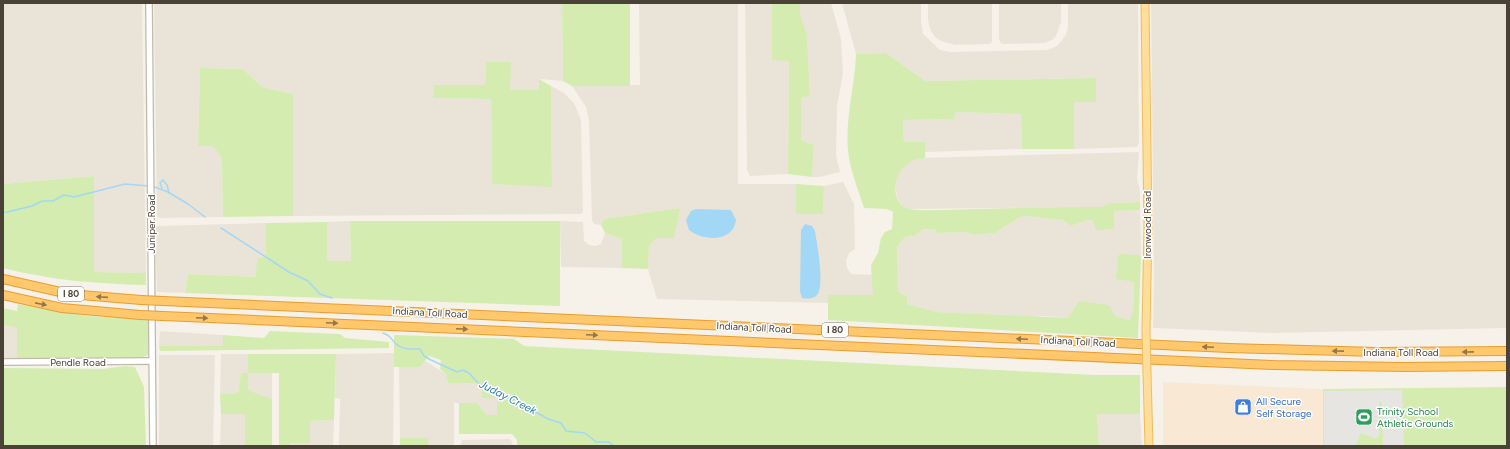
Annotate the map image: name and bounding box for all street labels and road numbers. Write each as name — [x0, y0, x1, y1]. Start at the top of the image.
street label: Ironwood Road — [1141, 191, 1154, 259]
street label: Juniper Road — [145, 194, 158, 253]
road number: I 80 — [58, 287, 84, 301]
street label: Indiana Toll Road — [392, 304, 468, 321]
street label: Indiana Toll Road — [716, 319, 792, 336]
road number: I 80 — [822, 323, 848, 337]
street label: Indiana Toll Road — [1040, 333, 1116, 350]
street label: Indiana Toll Road — [1363, 346, 1439, 359]
street label: Pendle Road — [50, 356, 106, 369]

